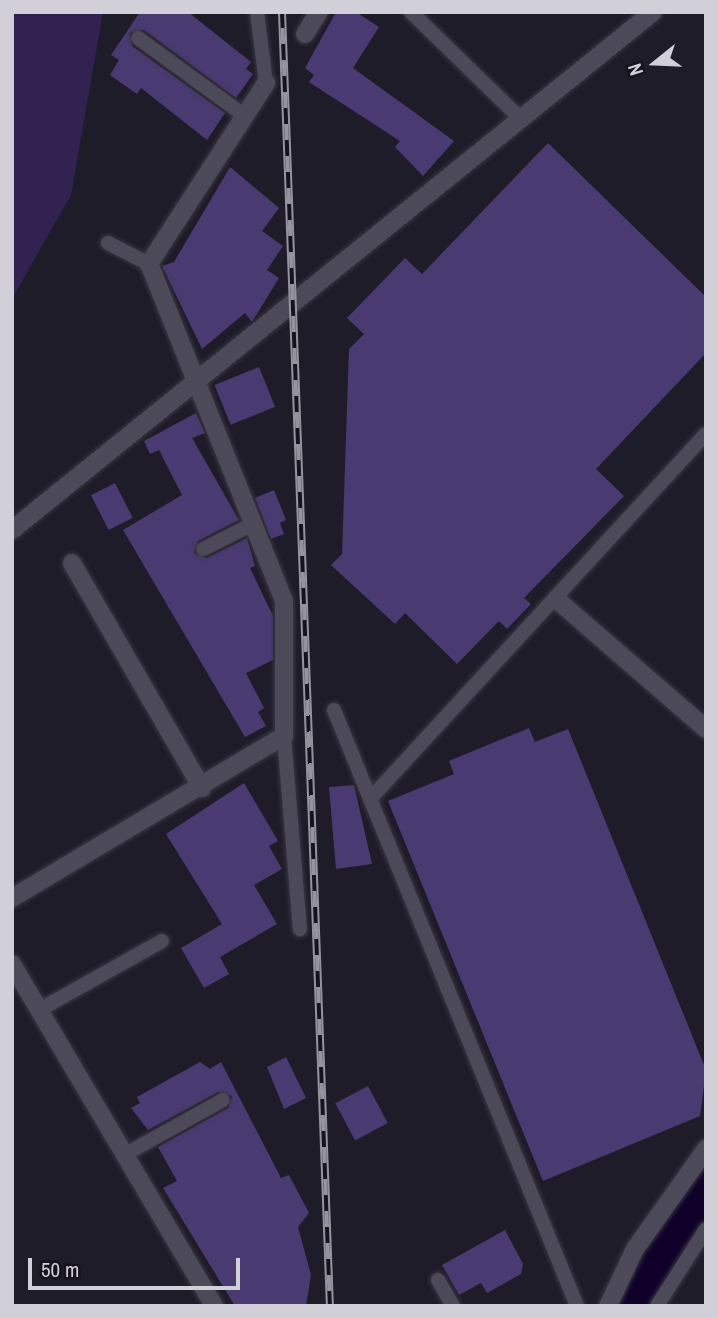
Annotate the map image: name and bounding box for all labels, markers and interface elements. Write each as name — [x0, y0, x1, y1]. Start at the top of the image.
north arrow — [620, 28, 690, 98]
text: N — [621, 60, 649, 79]
scale bar — [32, 1244, 243, 1288]
text: 50 m — [41, 1255, 79, 1284]

